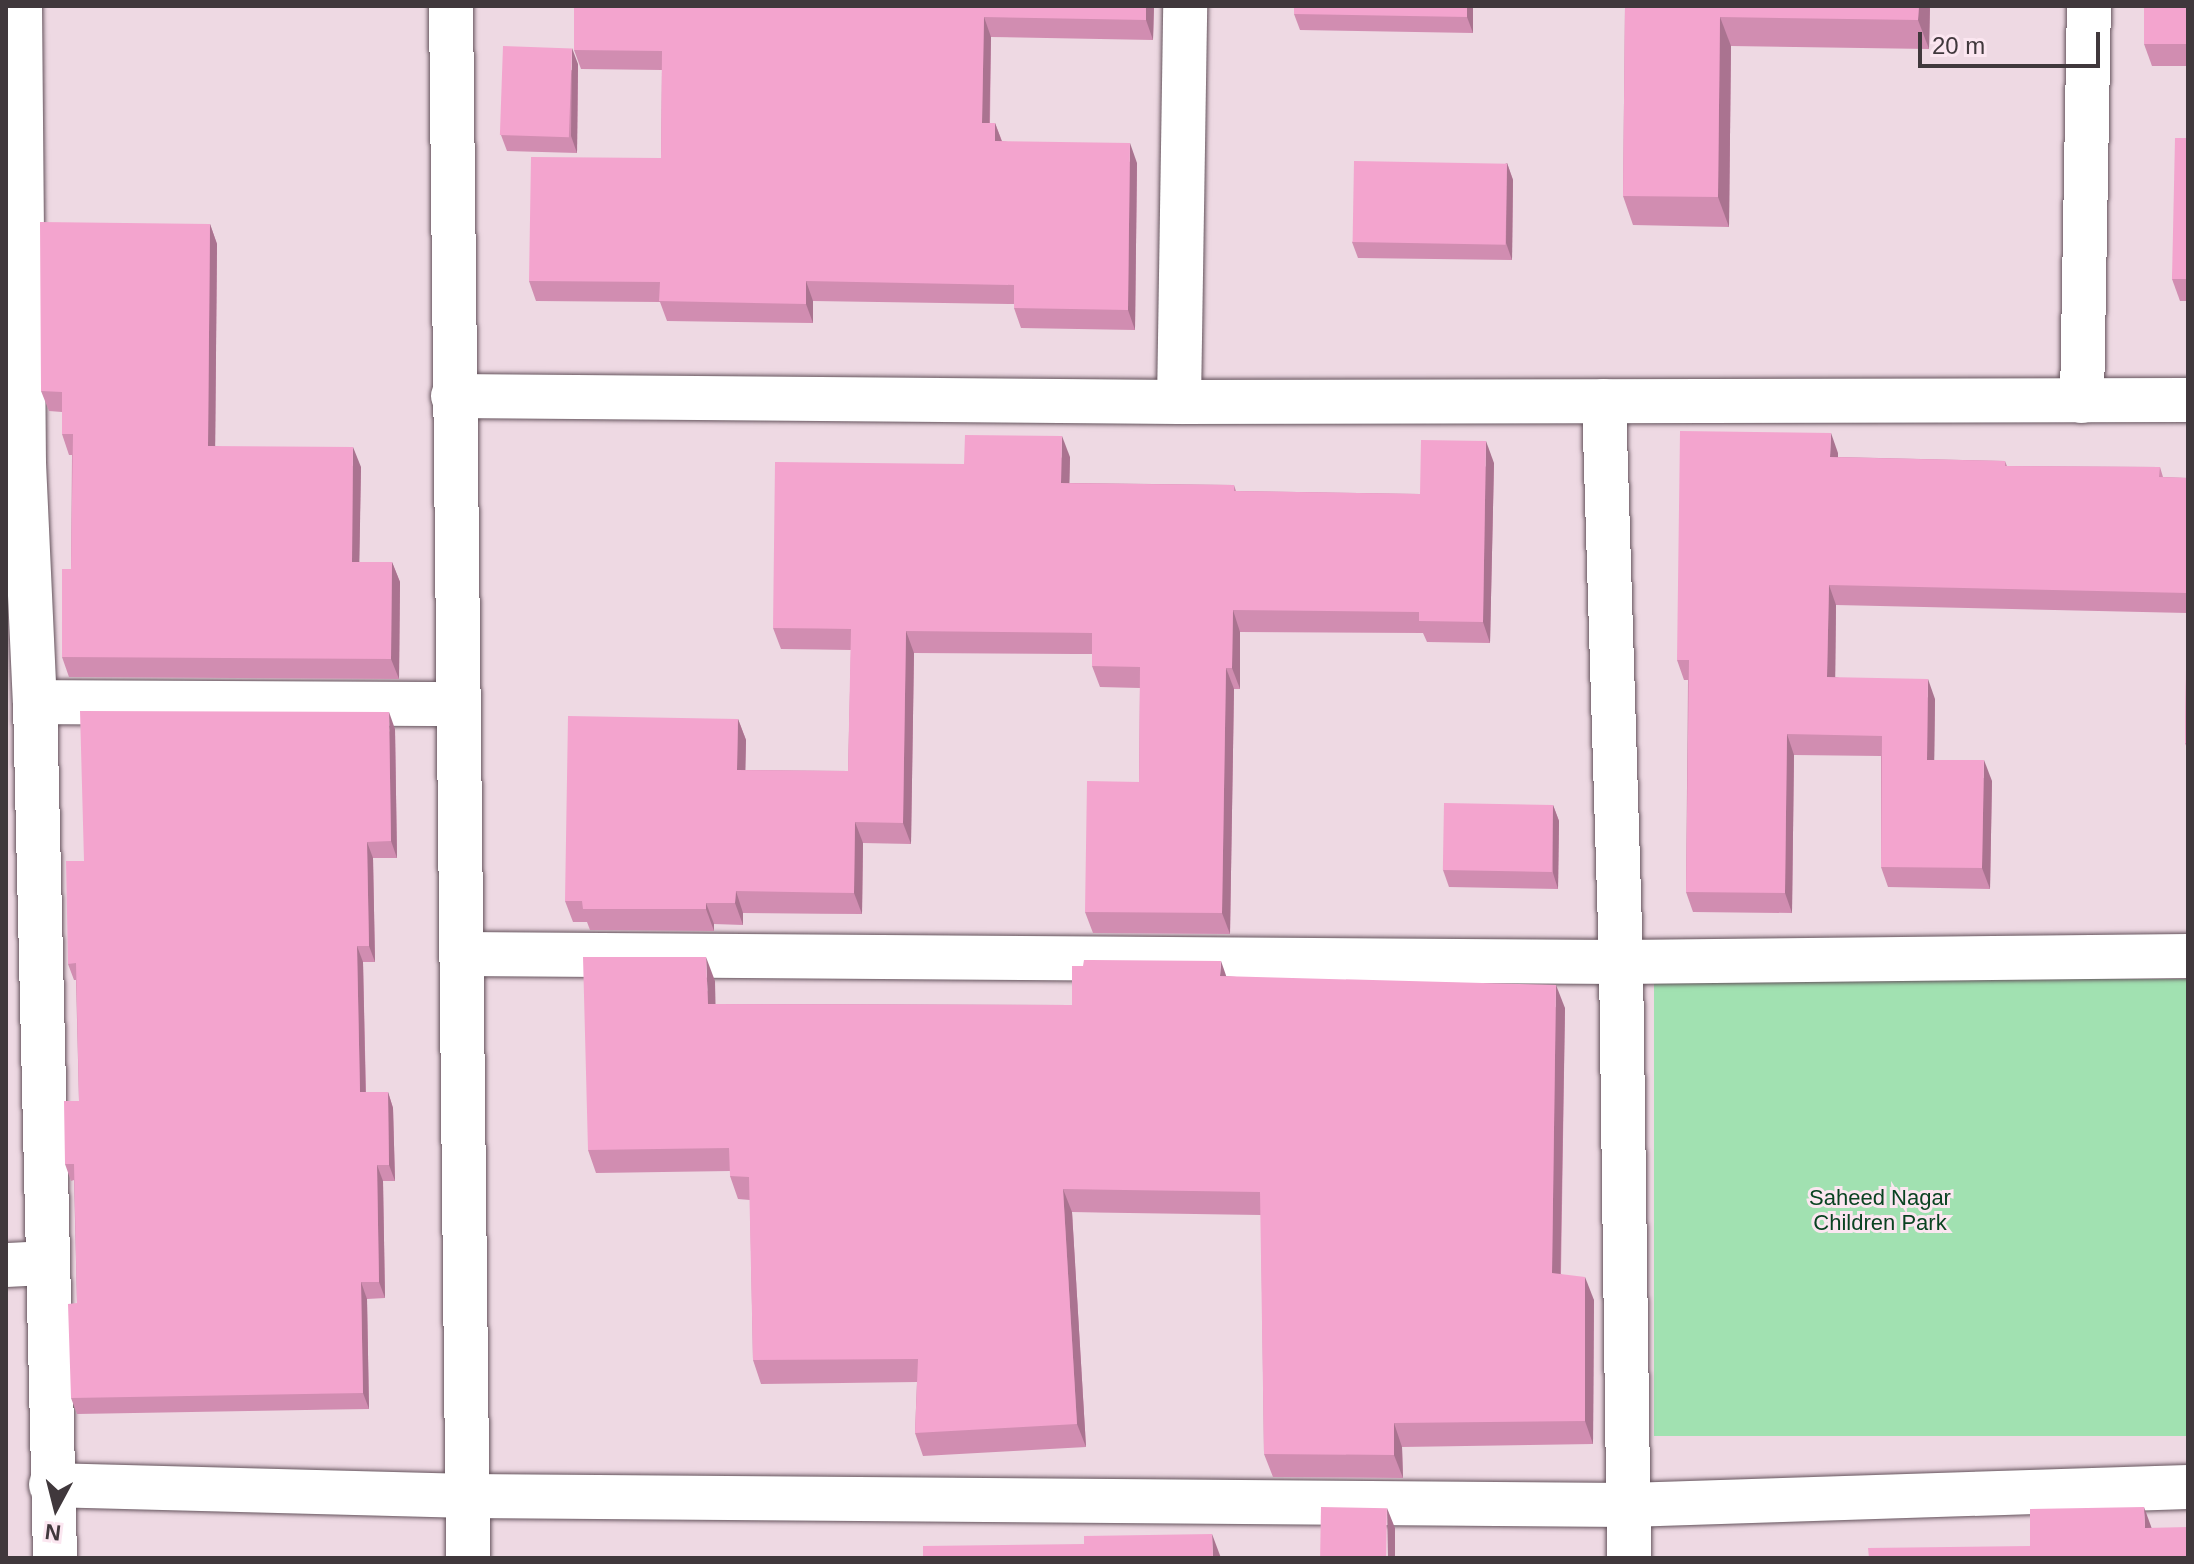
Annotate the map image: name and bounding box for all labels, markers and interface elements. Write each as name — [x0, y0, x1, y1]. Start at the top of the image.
scale bar — [1922, 16, 2104, 66]
text: 20 m — [1932, 32, 1985, 59]
park label: Saheed Nagar Children Park — [1809, 1184, 1951, 1236]
north arrow — [16, 1468, 96, 1548]
text: N — [44, 1519, 62, 1546]

